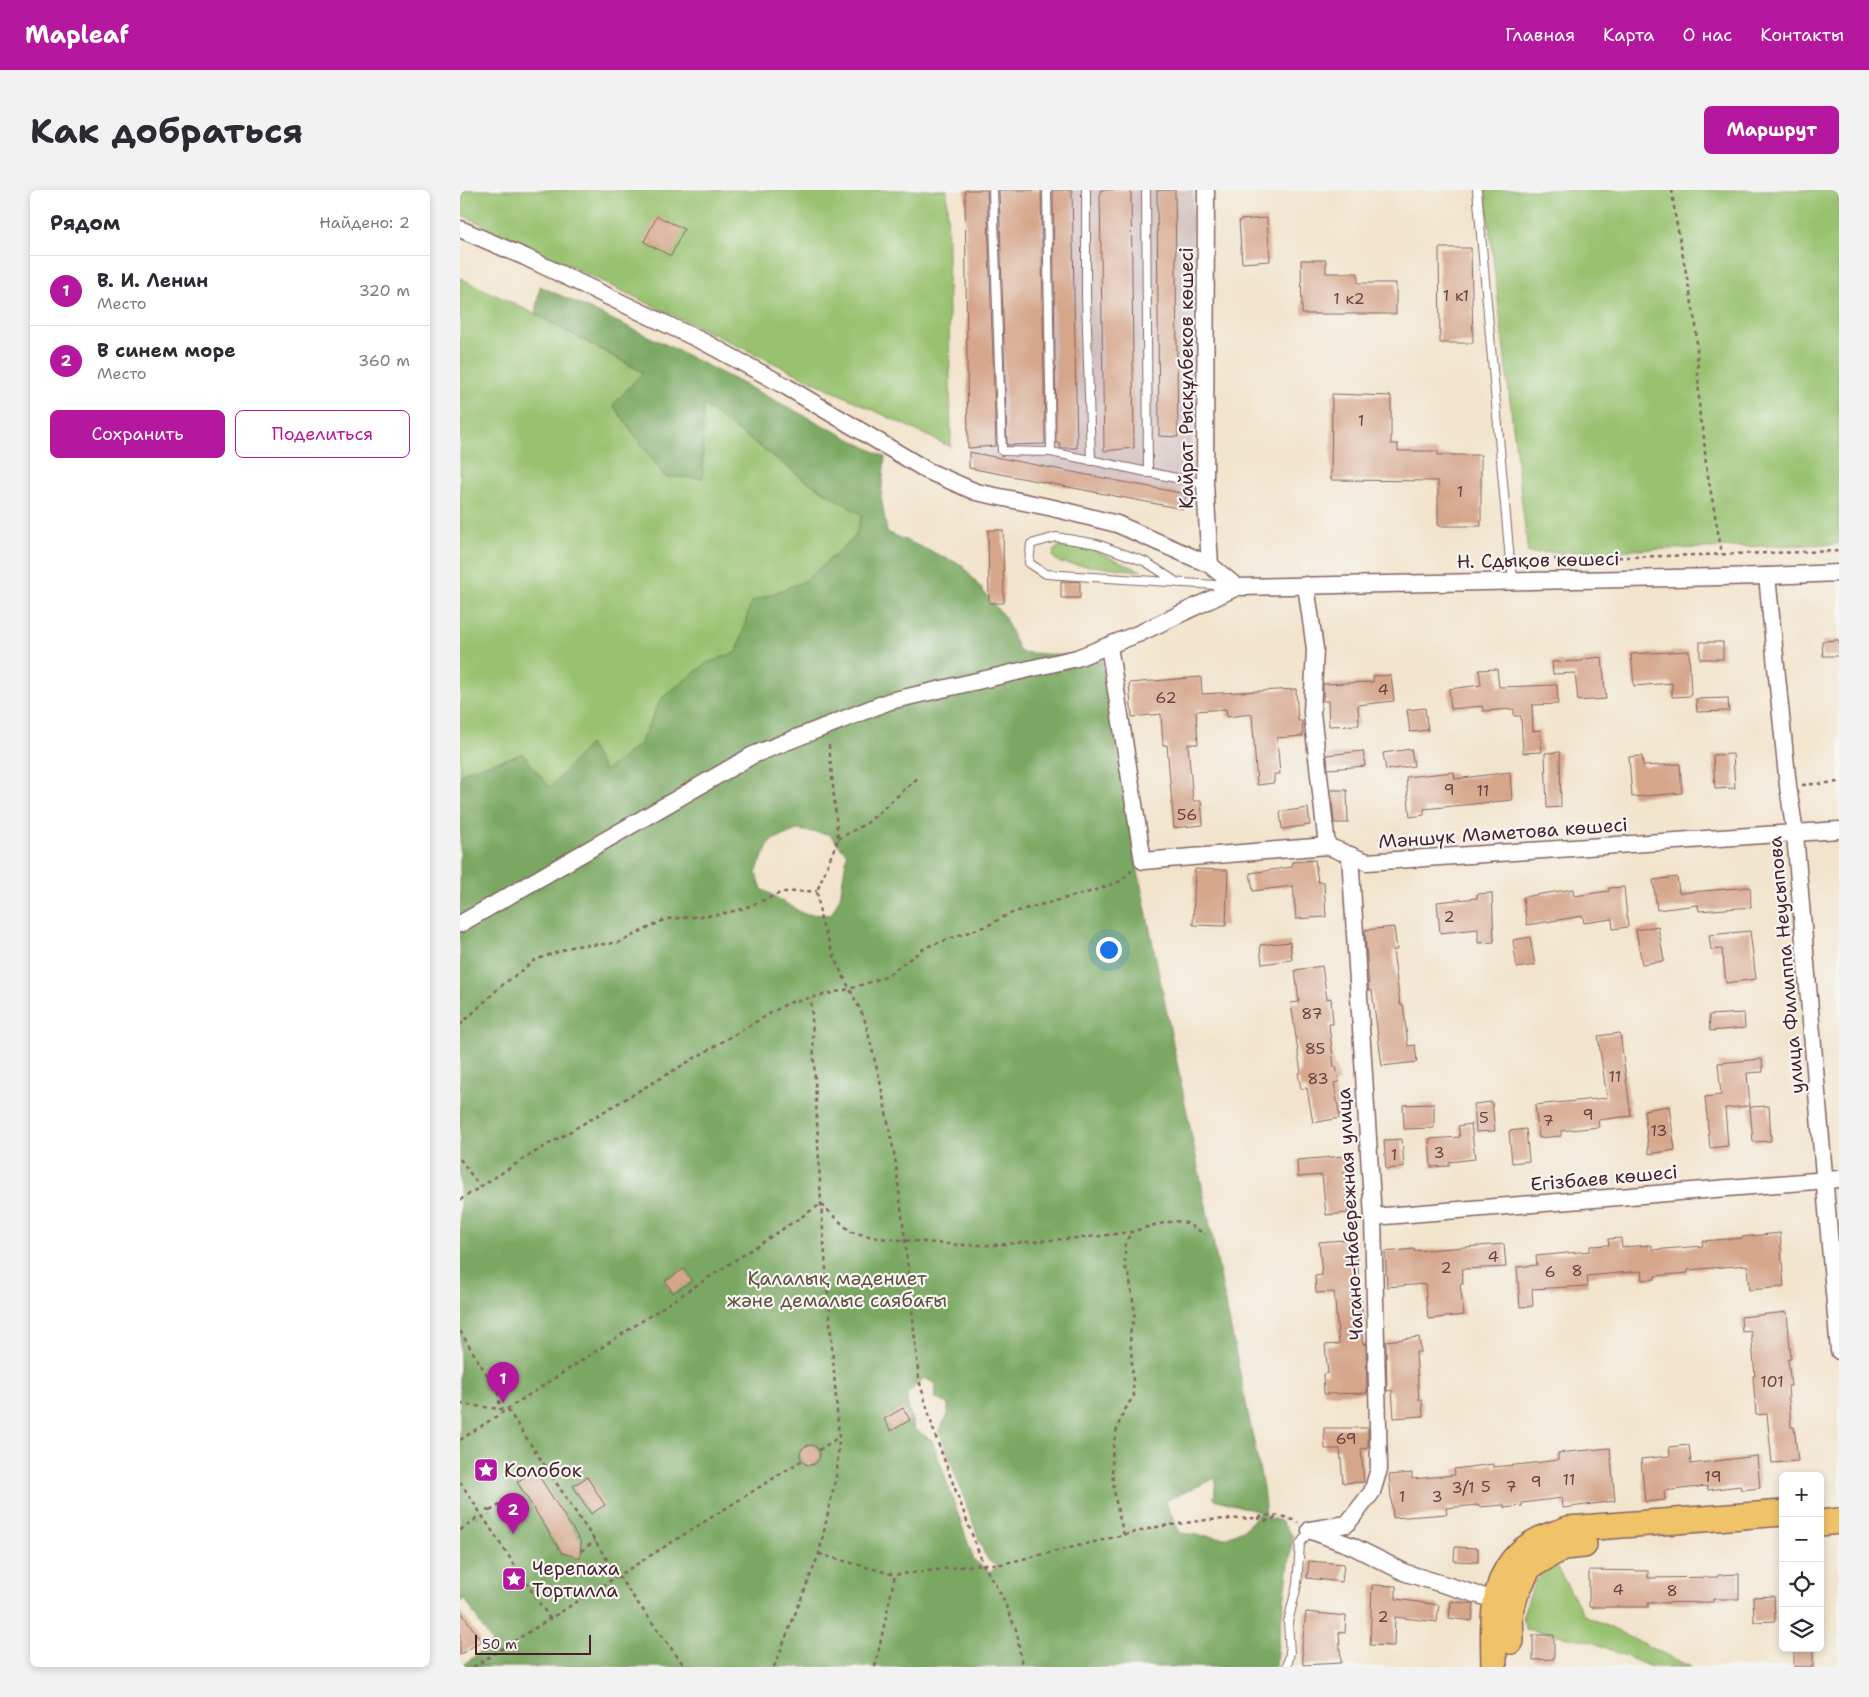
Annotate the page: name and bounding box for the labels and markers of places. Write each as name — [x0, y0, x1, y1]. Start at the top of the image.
pin: 1 — [487, 1362, 519, 1403]
place icon: Колобок — [473, 1457, 499, 1483]
place label: Колобок — [504, 1458, 582, 1483]
pin: 2 — [497, 1493, 529, 1534]
place label: Черепаха Тортилла — [532, 1556, 620, 1603]
place icon: Черепаха Тортилла — [501, 1566, 527, 1592]

